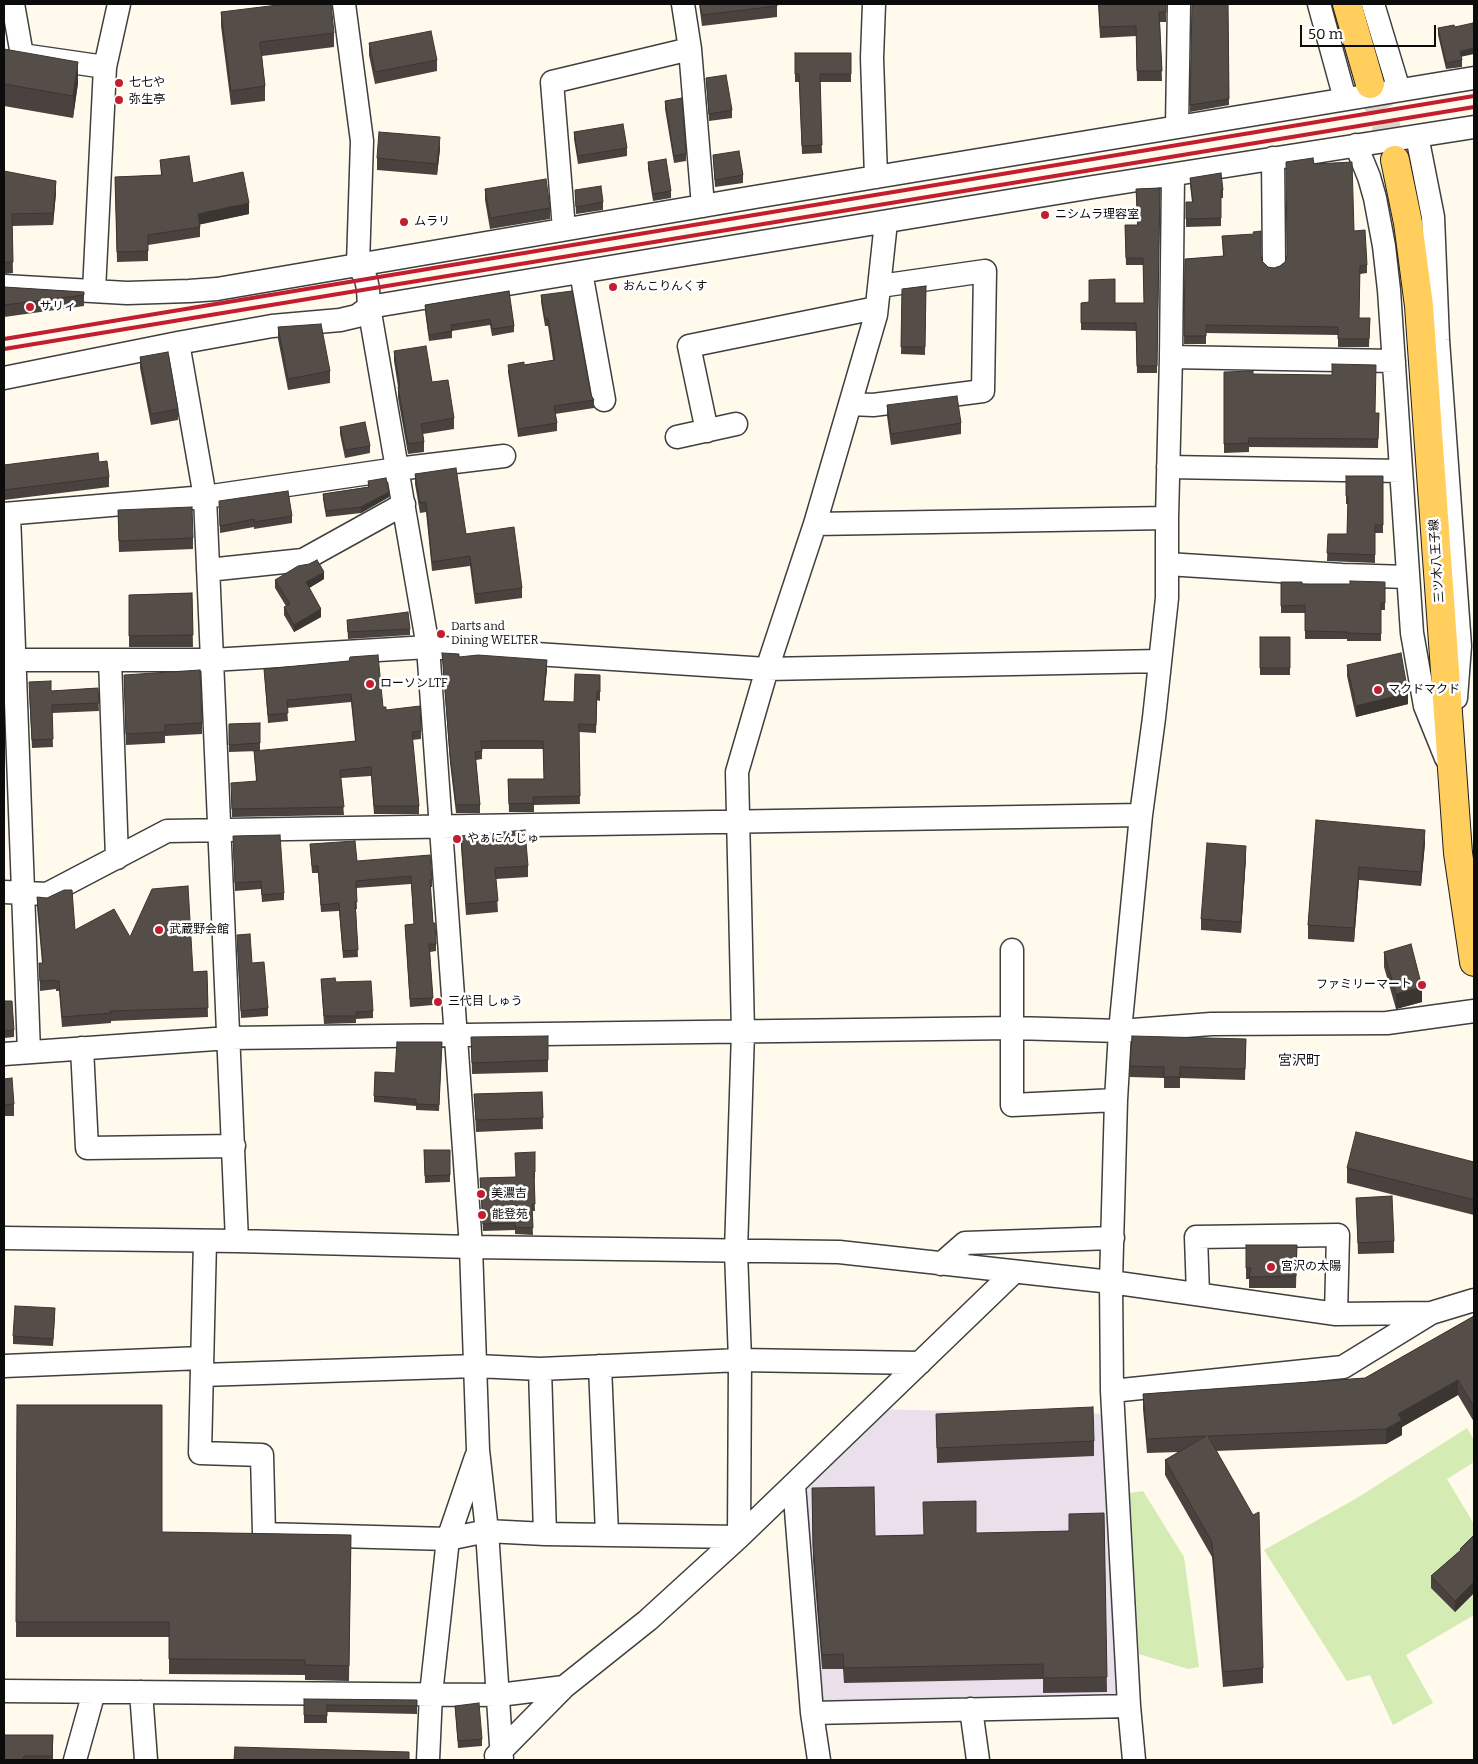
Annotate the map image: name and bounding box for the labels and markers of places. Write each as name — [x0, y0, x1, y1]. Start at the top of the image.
place label: 七七や — [129, 76, 165, 90]
marker: 七七や — [113, 77, 125, 89]
place label: 弥生亭 — [129, 93, 165, 107]
marker: 弥生亭 — [113, 94, 125, 106]
place label: ニシムラ理容室 — [1055, 208, 1139, 222]
marker: ニシムラ理容室 — [1039, 209, 1051, 221]
place label: ムラリ — [414, 215, 450, 229]
marker: ムラリ — [398, 216, 410, 228]
place label: おんこりんくす — [623, 280, 707, 294]
marker: おんこりんくす — [607, 281, 619, 293]
place label: サリィ — [40, 300, 76, 314]
marker: サリィ — [24, 301, 36, 313]
place label: Darts and Dining WELTER — [451, 620, 538, 648]
marker: Darts and Dining WELTER — [435, 628, 447, 640]
place label: ローソンLTF — [380, 677, 447, 691]
marker: ローソンLTF — [364, 678, 376, 690]
place label: マクドマクド — [1388, 683, 1460, 697]
marker: マクドマクド — [1372, 684, 1384, 696]
place label: やぁにんじゅ — [467, 832, 539, 846]
marker: やぁにんじゅ — [451, 833, 463, 845]
place label: 武蔵野会館 — [169, 923, 229, 937]
marker: 武蔵野会館 — [153, 924, 165, 936]
place label: ファミリーマート — [1316, 978, 1412, 992]
marker: ファミリーマート — [1416, 979, 1428, 991]
place label: 三代目 しゅう — [448, 995, 522, 1009]
marker: 三代目 しゅう — [432, 996, 444, 1008]
place label: 美濃吉 — [491, 1187, 527, 1201]
marker: 美濃吉 — [475, 1188, 487, 1200]
place label: 能登苑 — [492, 1208, 528, 1222]
marker: 能登苑 — [476, 1209, 488, 1221]
place label: 宮沢の太陽 — [1281, 1260, 1341, 1274]
marker: 宮沢の太陽 — [1265, 1261, 1277, 1273]

